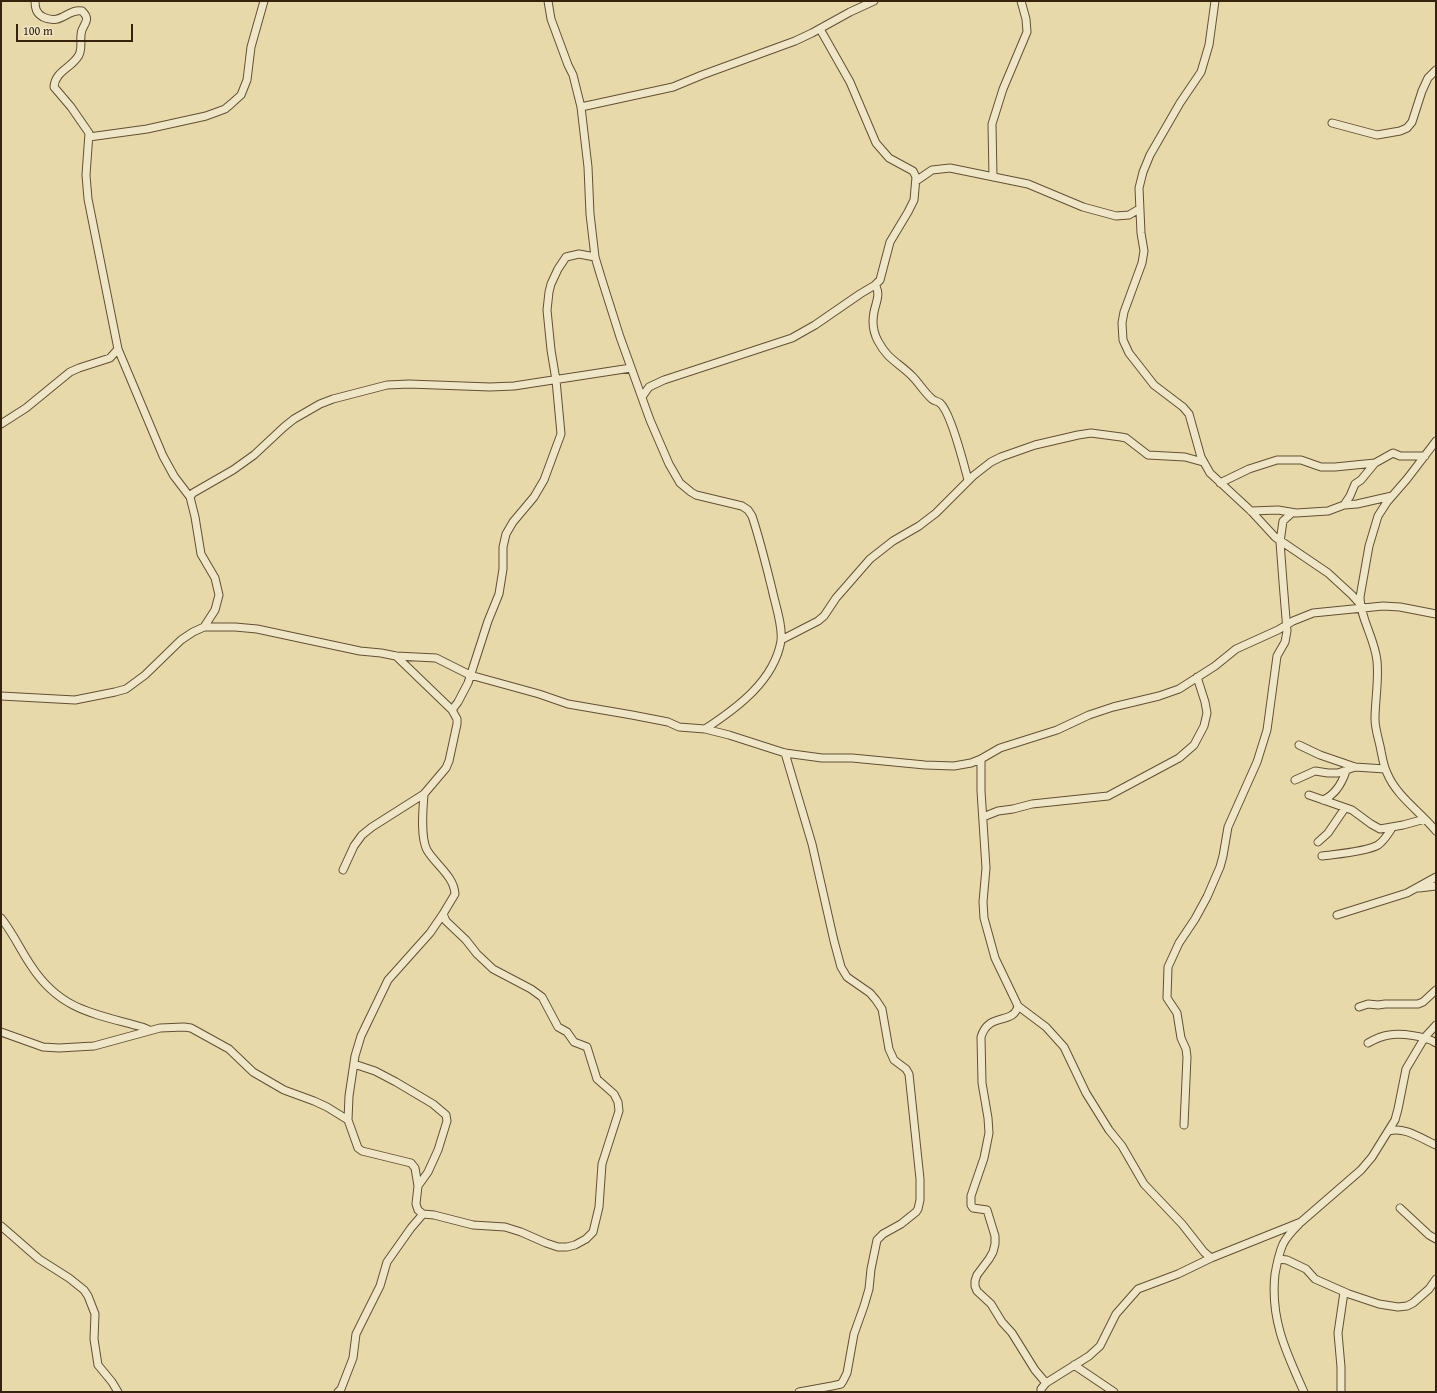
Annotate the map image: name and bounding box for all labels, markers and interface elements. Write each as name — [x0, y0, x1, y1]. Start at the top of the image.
scale bar — [18, 16, 135, 42]
text: 100 m — [23, 22, 53, 39]

